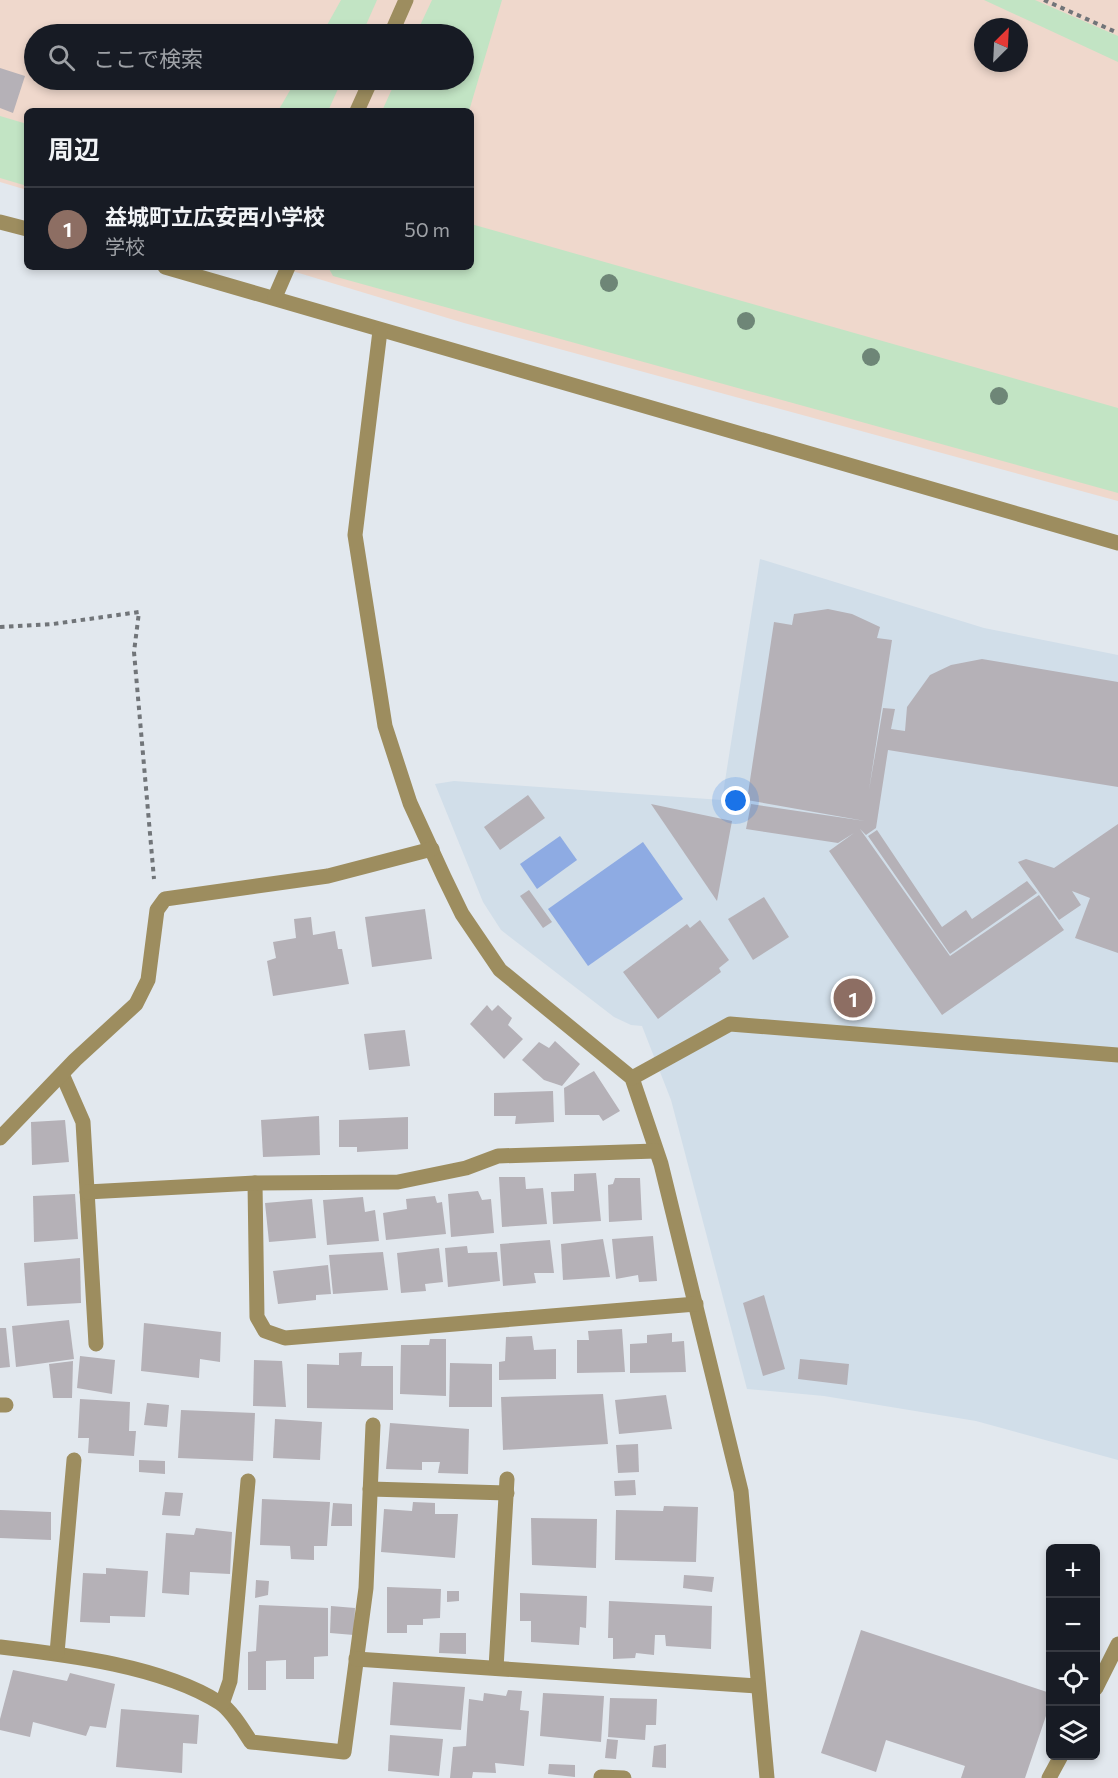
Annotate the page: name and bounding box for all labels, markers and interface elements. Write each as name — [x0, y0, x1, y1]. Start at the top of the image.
north arrow — [974, 18, 1028, 72]
search box — [24, 24, 474, 90]
icon: search — [45, 41, 78, 74]
text: ここで検索 — [93, 45, 203, 72]
text: 周辺 — [48, 133, 100, 164]
text: 益城町立広安西小学校 — [105, 203, 325, 230]
text: 1 — [63, 217, 72, 241]
text: 50 m — [404, 217, 450, 241]
text: 学校 — [105, 234, 145, 258]
your location — [721, 786, 750, 815]
pin: 1 — [834, 976, 872, 1020]
map controls — [1046, 1544, 1100, 1760]
button: + — [1046, 1544, 1100, 1598]
button: − — [1046, 1598, 1100, 1652]
button: locate — [1046, 1652, 1100, 1706]
button: layers — [1046, 1706, 1100, 1760]

